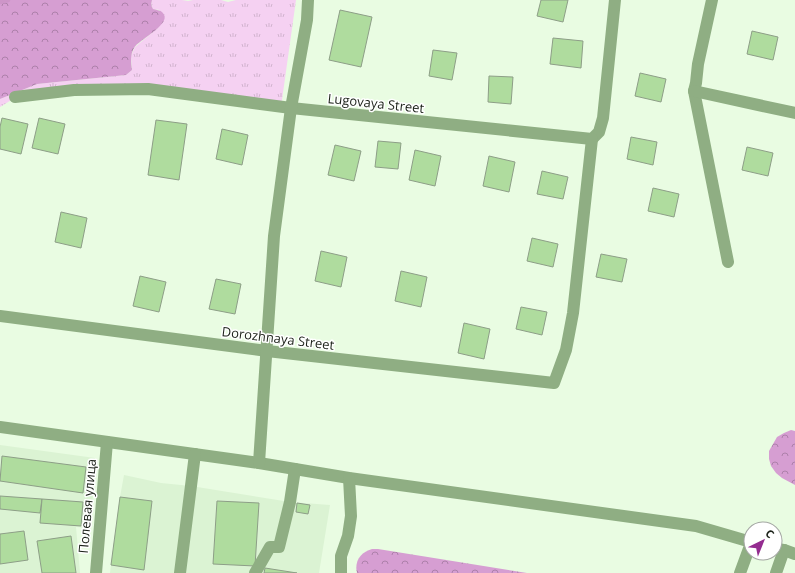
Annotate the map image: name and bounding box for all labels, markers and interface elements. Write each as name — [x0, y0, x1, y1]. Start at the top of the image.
street label: Lugovaya Street — [327, 89, 425, 117]
street label: Dorozhnaya Street — [221, 322, 336, 354]
street label: Полевая улица — [74, 458, 100, 554]
north arrow — [743, 521, 783, 561]
text: С — [762, 525, 778, 541]

